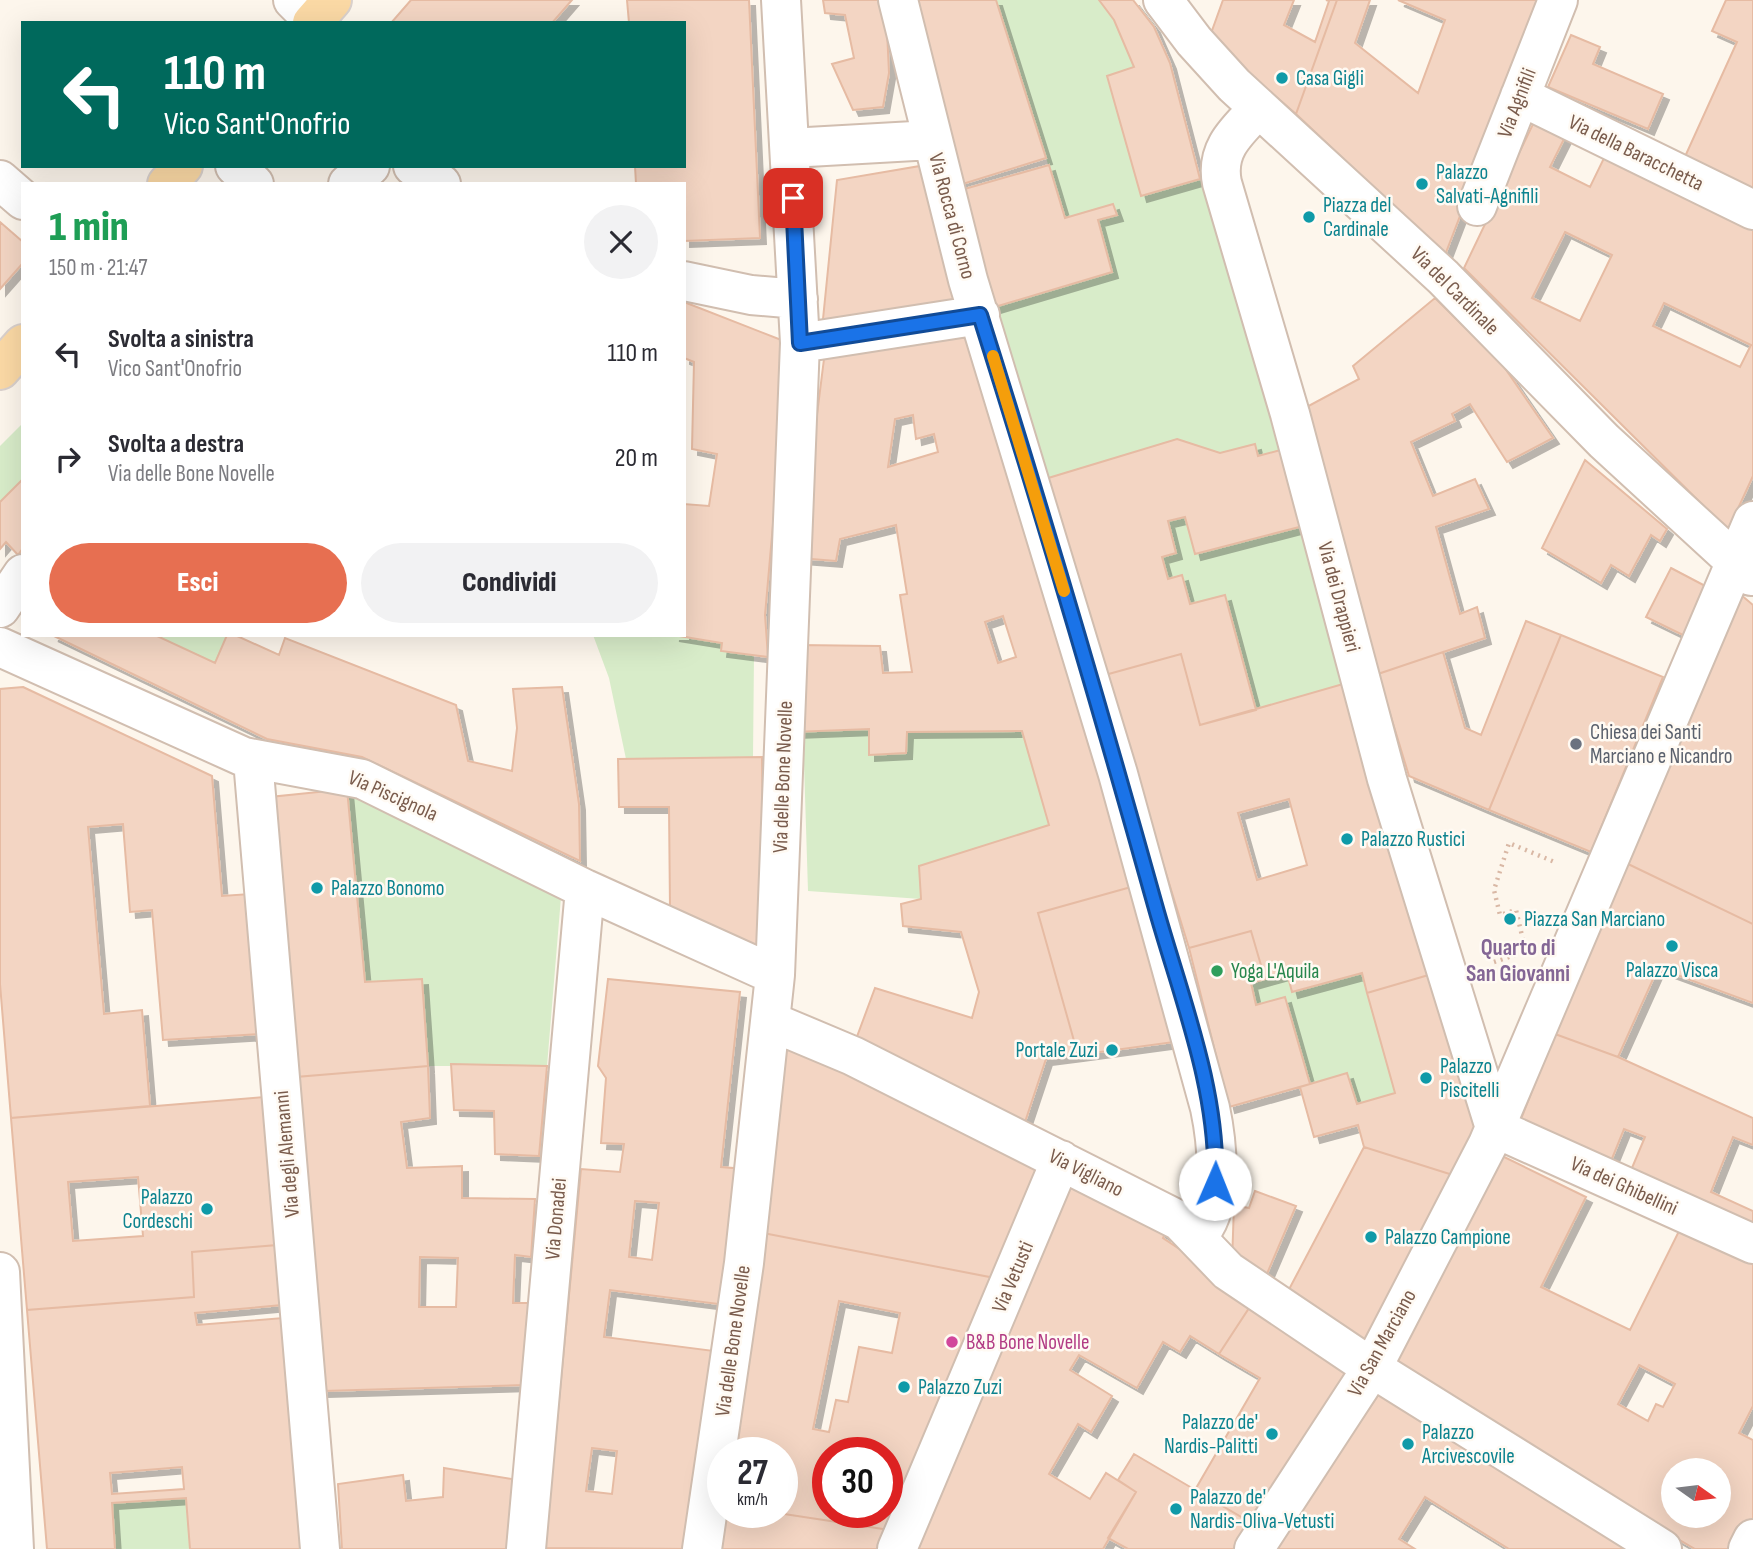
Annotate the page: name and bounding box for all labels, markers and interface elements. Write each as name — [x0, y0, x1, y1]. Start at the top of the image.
text: 110 m — [164, 45, 266, 104]
icon: left — [49, 49, 140, 140]
street label: Via Agnifili — [1492, 65, 1542, 141]
place label: Casa Gigli — [1296, 66, 1364, 91]
marker: Casa Gigli — [1274, 70, 1290, 86]
text: Vico Sant'Onofrio — [164, 105, 350, 144]
street label: Via della Baracchetta — [1564, 109, 1708, 197]
street label: Via Rocca di Corno — [923, 150, 981, 282]
place label: Palazzo Salvati-Agnifili — [1436, 160, 1538, 209]
pin — [763, 168, 823, 228]
marker: Palazzo Salvati-Agnifili — [1414, 176, 1430, 192]
icon: arrive — [774, 179, 812, 217]
place label: Piazza del Cardinale — [1323, 193, 1391, 242]
text: 1 min — [49, 202, 129, 253]
button: close — [584, 205, 658, 279]
marker: Piazza del Cardinale — [1301, 209, 1317, 225]
street label: Via del Cardinale — [1406, 242, 1504, 340]
text: 150 m · 21:47 — [49, 254, 147, 282]
text: Svolta a sinistra — [108, 324, 254, 355]
icon: left — [49, 335, 87, 373]
text: 110 m — [607, 338, 658, 369]
text: Vico Sant'Onofrio — [108, 355, 242, 383]
text: Svolta a destra — [108, 429, 244, 460]
icon: right — [49, 440, 87, 478]
text: 20 m — [615, 443, 658, 474]
text: Via delle Bone Novelle — [108, 460, 275, 488]
street label: Via dei Drappieri — [1312, 539, 1366, 655]
button: Esci — [49, 543, 347, 623]
button: Condividi — [361, 543, 658, 623]
street label: Via delle Bone Novelle — [768, 700, 798, 854]
place label: Chiesa dei Santi Marciano e Nicandro — [1590, 720, 1732, 769]
marker: Chiesa dei Santi Marciano e Nicandro — [1568, 736, 1584, 752]
street label: Via Piscignola — [344, 765, 442, 827]
place label: Palazzo Rustici — [1361, 827, 1465, 852]
marker: Palazzo Rustici — [1339, 831, 1355, 847]
place label: Palazzo Bonomo — [331, 876, 444, 901]
marker: Palazzo Bonomo — [309, 880, 325, 896]
place label: Piazza San Marciano — [1524, 907, 1665, 932]
marker: Piazza San Marciano — [1502, 911, 1518, 927]
district label: Quarto di San Giovanni — [1466, 934, 1570, 988]
marker: Palazzo Visca — [1664, 938, 1680, 954]
place label: Palazzo Visca — [1626, 958, 1718, 983]
place label: Yoga L'Aquila — [1231, 959, 1319, 984]
marker: Yoga L'Aquila — [1209, 963, 1225, 979]
place label: Portale Zuzi — [1015, 1038, 1098, 1063]
marker: Portale Zuzi — [1104, 1042, 1120, 1058]
place label: Palazzo Piscitelli — [1440, 1054, 1499, 1103]
marker: Palazzo Piscitelli — [1418, 1070, 1434, 1086]
street label: Via degli Alemanni — [269, 1090, 305, 1218]
street label: Via Vigliano — [1044, 1144, 1128, 1202]
position arrow — [1178, 1147, 1252, 1221]
street label: Via dei Ghibellini — [1566, 1151, 1682, 1221]
street label: Via Donadei — [540, 1177, 572, 1261]
place label: Palazzo Cordeschi — [123, 1185, 193, 1234]
marker: Palazzo Cordeschi — [199, 1201, 215, 1217]
place label: Palazzo Campione — [1385, 1225, 1511, 1250]
marker: Palazzo Campione — [1363, 1229, 1379, 1245]
street label: Via Vetusti — [987, 1238, 1039, 1316]
street label: Via delle Bone Novelle — [710, 1264, 756, 1418]
street label: Via San Marciano — [1342, 1285, 1422, 1401]
place label: B&B Bone Novelle — [966, 1330, 1089, 1355]
marker: B&B Bone Novelle — [944, 1334, 960, 1350]
place label: Palazzo Zuzi — [918, 1375, 1002, 1400]
marker: Palazzo Zuzi — [896, 1379, 912, 1395]
place label: Palazzo de' Nardis-Palitti — [1164, 1410, 1258, 1459]
place label: Palazzo Arcivescovile — [1421, 1420, 1515, 1469]
marker: Palazzo de' Nardis-Palitti — [1264, 1426, 1280, 1442]
marker: Palazzo Arcivescovile — [1400, 1436, 1416, 1452]
speed limit sign: 30 — [812, 1437, 903, 1528]
text: 27 — [737, 1452, 768, 1495]
north arrow — [1661, 1458, 1731, 1528]
map controls — [1661, 1458, 1731, 1528]
place label: Palazzo de' Nardis-Oliva-Vetusti — [1190, 1485, 1334, 1534]
text: km/h — [737, 1489, 768, 1510]
marker: Palazzo de' Nardis-Oliva-Vetusti — [1168, 1501, 1184, 1517]

